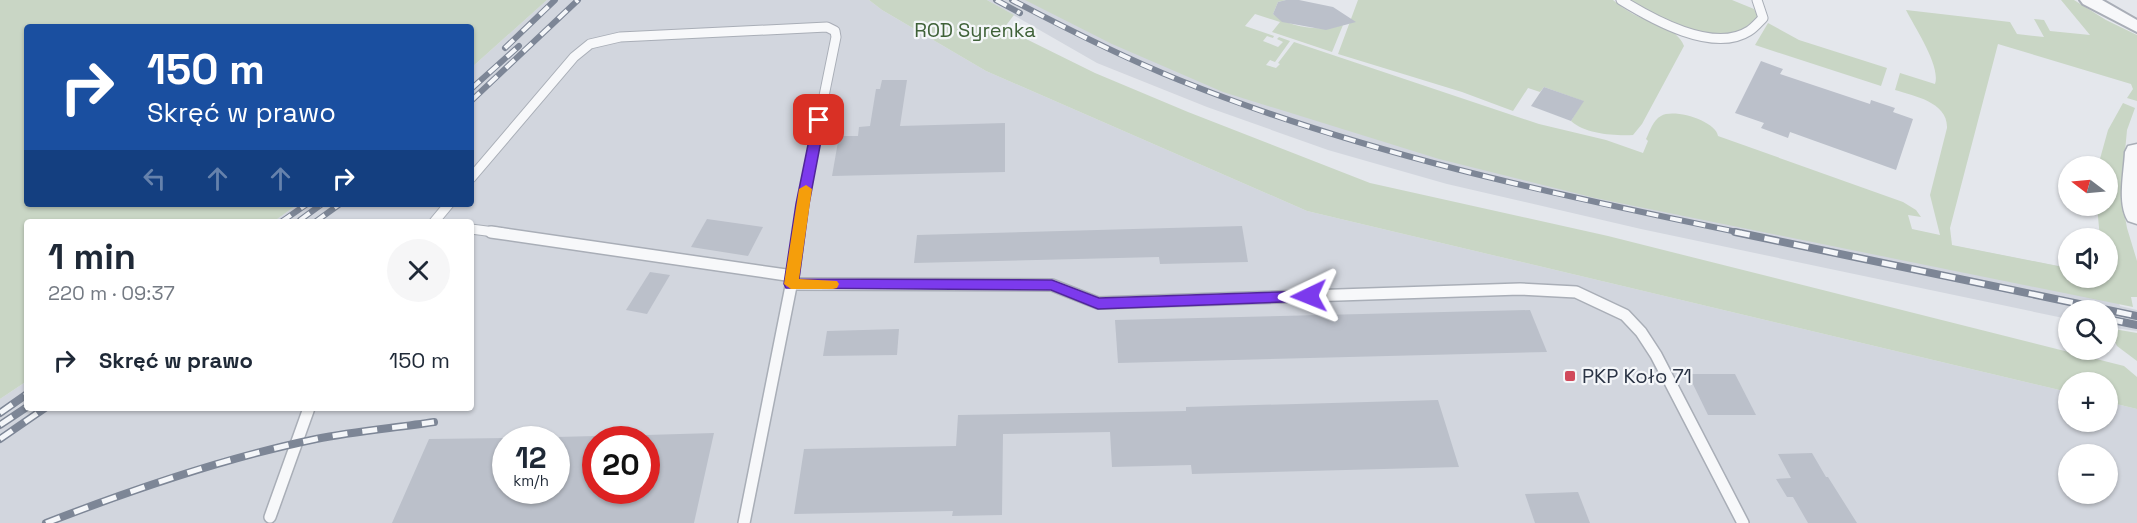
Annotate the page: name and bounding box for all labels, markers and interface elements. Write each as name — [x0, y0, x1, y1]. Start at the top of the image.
park label: ROD Syrenka — [914, 17, 1036, 43]
text: 150 m — [147, 43, 265, 96]
icon: right — [48, 48, 126, 126]
pin — [793, 94, 844, 145]
text: Skręć w prawo — [147, 95, 336, 130]
icon: arrive — [802, 103, 835, 136]
north arrow — [2058, 156, 2118, 216]
map controls — [2058, 156, 2118, 504]
icon: left — [138, 162, 171, 195]
icon: ahead — [201, 162, 234, 195]
icon: ahead — [264, 162, 297, 195]
icon: right — [327, 162, 360, 195]
button: sound — [2058, 228, 2118, 288]
text: 1 min — [48, 234, 136, 280]
button: close — [387, 239, 450, 302]
position arrow — [1277, 264, 1341, 328]
text: 220 m · 09:37 — [48, 280, 175, 306]
button: search — [2058, 300, 2118, 360]
icon: right — [48, 344, 81, 377]
text: Skręć w prawo — [99, 346, 253, 374]
text: 150 m — [389, 346, 450, 374]
place label: PKP Koło 71 — [1582, 363, 1692, 389]
marker: PKP Koło 71 — [1563, 369, 1577, 383]
button: + — [2058, 372, 2118, 432]
speed limit sign: 20 — [582, 426, 660, 504]
text: 12 — [515, 438, 547, 477]
button: − — [2058, 444, 2118, 504]
text: km/h — [513, 471, 549, 490]

